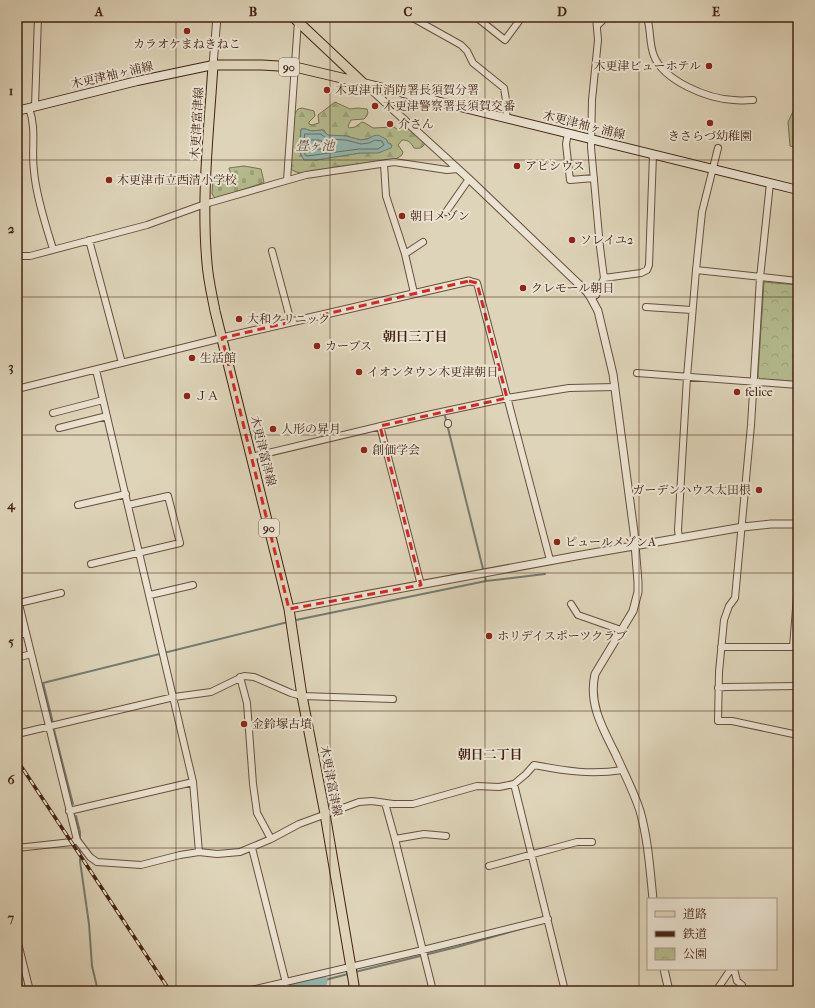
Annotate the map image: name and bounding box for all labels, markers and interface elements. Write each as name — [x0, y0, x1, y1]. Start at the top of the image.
text: A — [94, 4, 104, 19]
text: B — [249, 4, 258, 19]
text: C — [404, 4, 413, 19]
text: D — [557, 4, 567, 19]
text: E — [712, 4, 720, 19]
marker: カラオケまねきねこ — [182, 26, 192, 36]
place label: カラオケまねきねこ — [133, 37, 241, 51]
road number: 90 — [279, 58, 299, 76]
street label: 木更津袖ヶ浦線 — [69, 59, 155, 91]
place label: 木更津ビューホテル — [594, 59, 701, 73]
marker: 木更津ビューホテル — [704, 61, 714, 71]
text: 1 — [9, 83, 14, 98]
place label: 木更津市消防署長須賀分署 — [335, 83, 479, 97]
marker: 木更津市消防署長須賀分署 — [322, 85, 332, 95]
street label: 木更津富津線 — [188, 87, 206, 159]
place label: 木更津警察署長須賀交番 — [383, 99, 515, 113]
marker: 木更津警察署長須賀交番 — [370, 101, 380, 111]
street label: 木更津袖ヶ浦線 — [542, 108, 626, 142]
place label: 介さん — [398, 117, 434, 131]
marker: きさらづ幼稚園 — [705, 118, 715, 128]
marker: 介さん — [385, 119, 395, 129]
place label: きさらづ幼稚園 — [668, 129, 752, 143]
water label: 畳ヶ池 — [295, 138, 336, 153]
place label: アピシウス — [525, 159, 585, 173]
marker: アピシウス — [512, 161, 522, 171]
place label: 木更津市立西清小学校 — [117, 173, 237, 187]
marker: 木更津市立西清小学校 — [104, 175, 114, 185]
place label: 朝日メゾン — [410, 209, 470, 223]
marker: 朝日メゾン — [397, 211, 407, 221]
text: 2 — [8, 221, 15, 236]
place label: ソレイユ2 — [580, 233, 633, 247]
marker: ソレイユ2 — [567, 235, 577, 245]
place label: クレモール朝日 — [531, 281, 614, 295]
marker: クレモール朝日 — [518, 283, 528, 293]
place label: 大和クリニック — [247, 312, 330, 326]
marker: 大和クリニック — [234, 314, 244, 324]
district label: 朝日三丁目 — [382, 329, 448, 344]
place label: カーブス — [325, 339, 372, 353]
marker: カーブス — [312, 341, 322, 351]
place label: 生活館 — [200, 351, 236, 365]
marker: 生活館 — [187, 353, 197, 363]
text: 3 — [8, 359, 14, 375]
place label: イオンタウン木更津朝日 — [367, 365, 498, 379]
marker: イオンタウン木更津朝日 — [354, 367, 364, 377]
place label: felice — [745, 385, 773, 399]
marker: felice — [732, 387, 742, 397]
place label: ＪＡ — [195, 389, 219, 403]
marker: ＪＡ — [182, 391, 192, 401]
street label: 木更津富津線 — [247, 414, 279, 488]
place label: 人形の昇月 — [281, 422, 341, 436]
marker: 人形の昇月 — [268, 424, 278, 434]
place label: 創価学会 — [372, 443, 420, 457]
marker: 創価学会 — [359, 445, 369, 455]
place label: ガーデンハウス太田根 — [632, 483, 751, 497]
marker: ガーデンハウス太田根 — [754, 485, 764, 495]
text: 4 — [6, 497, 16, 513]
road number: 90 — [259, 519, 279, 537]
place label: ピュールメゾンA — [565, 535, 656, 549]
marker: ピュールメゾンA — [552, 537, 562, 547]
place label: ホリデイスポーツクラブ — [497, 629, 627, 643]
marker: ホリデイスポーツクラブ — [484, 631, 494, 641]
text: 5 — [8, 634, 14, 649]
place label: 金鈴塚古墳 — [252, 717, 312, 731]
marker: 金鈴塚古墳 — [239, 719, 249, 729]
street label: 木更津富津線 — [317, 744, 345, 818]
district label: 朝日二丁目 — [457, 747, 523, 762]
text: 6 — [7, 772, 15, 787]
legend — [647, 898, 777, 970]
text: 道路 — [683, 907, 707, 921]
text: 7 — [7, 910, 15, 925]
text: 鉄道 — [682, 927, 707, 941]
text: 公園 — [683, 947, 707, 961]

